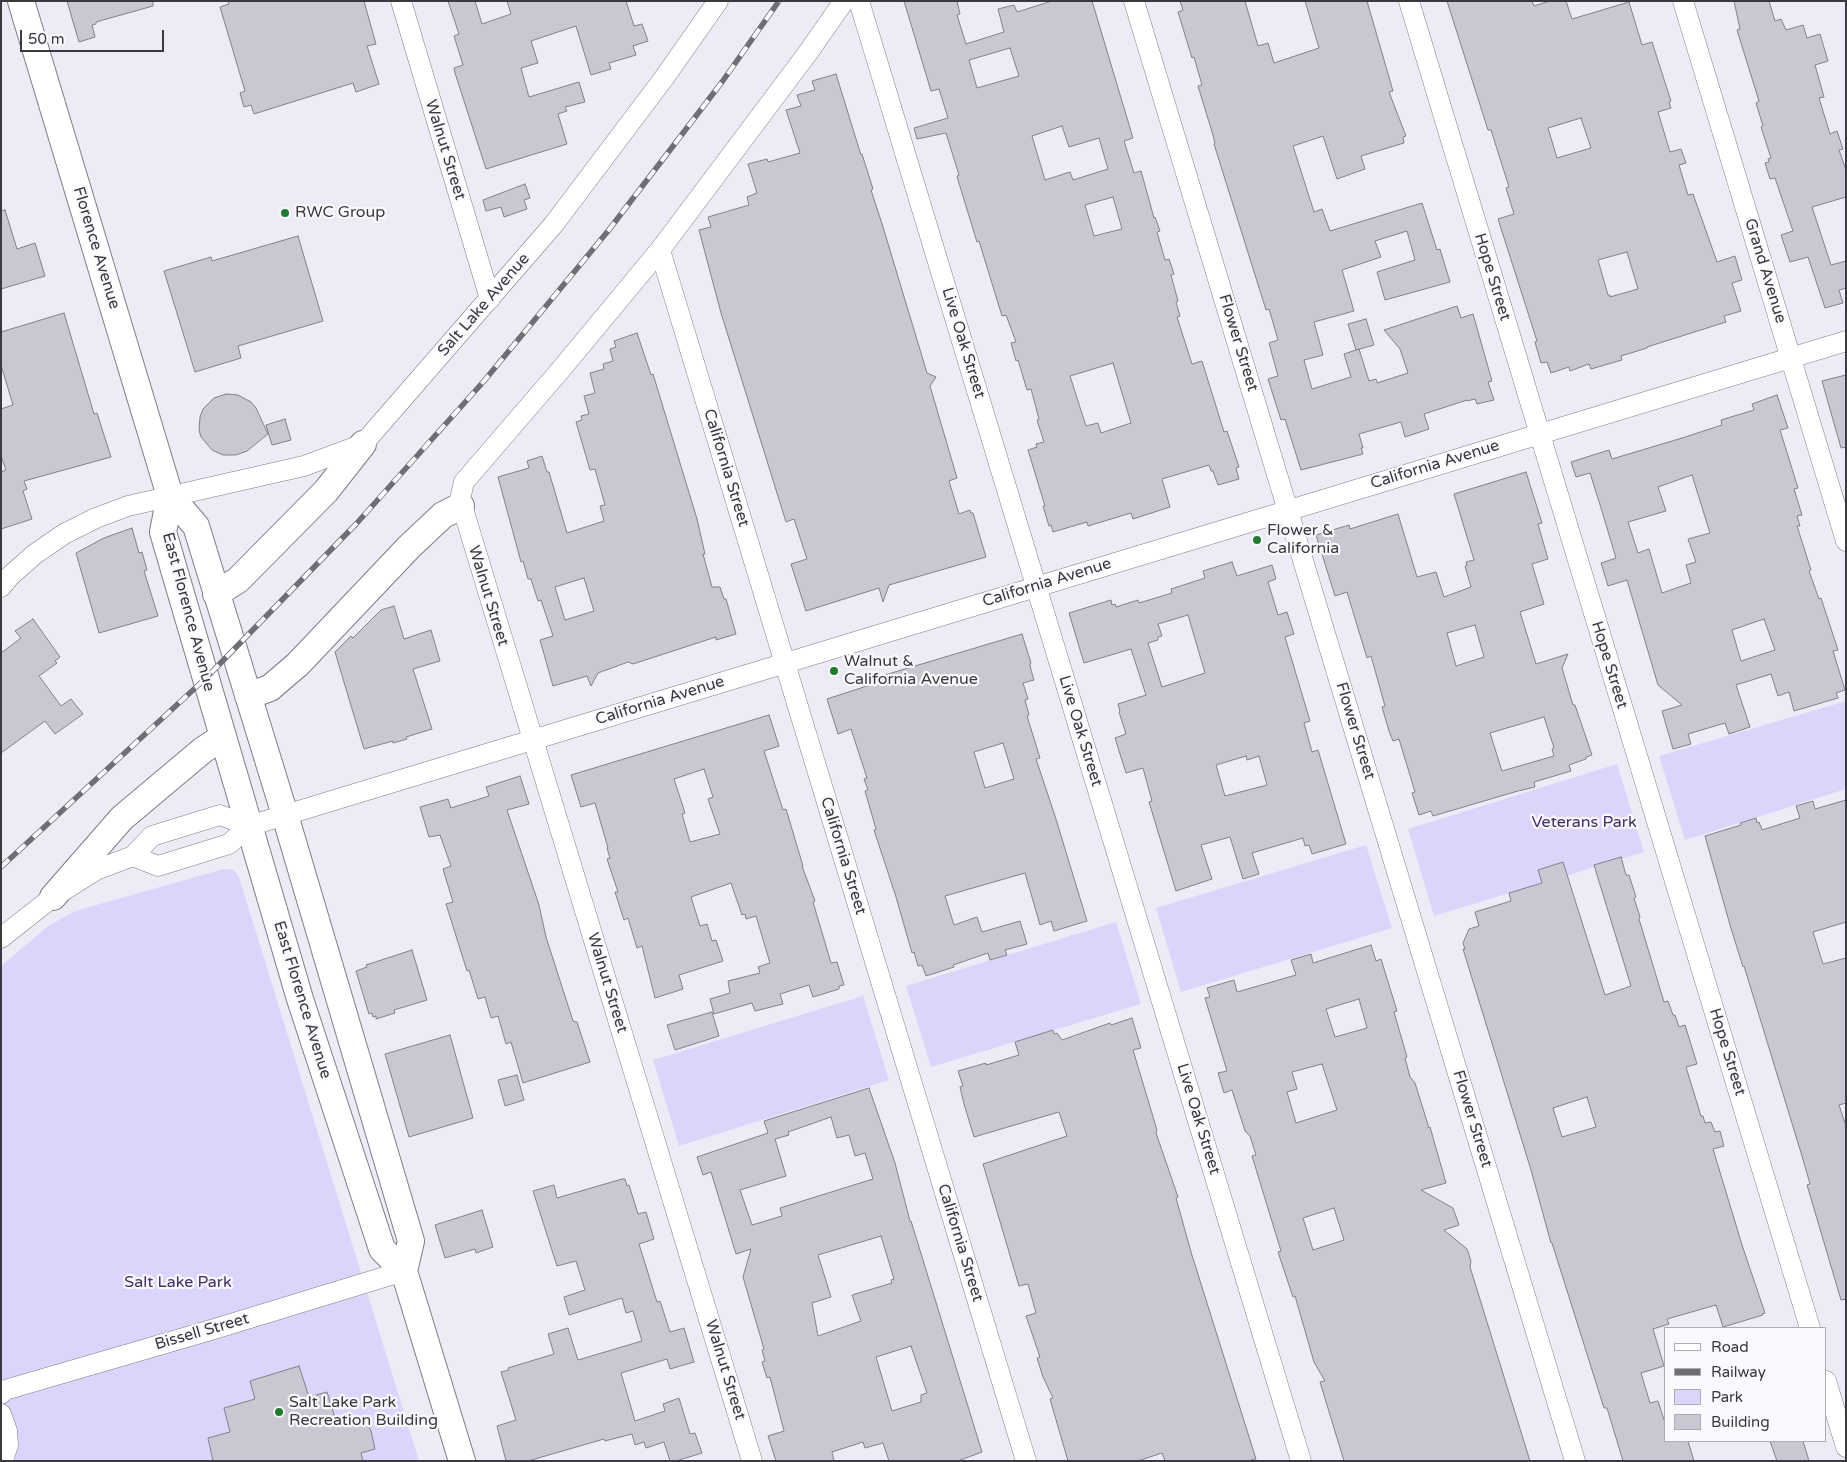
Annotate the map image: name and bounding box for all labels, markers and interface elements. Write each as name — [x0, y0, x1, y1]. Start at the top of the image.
scale bar — [22, 20, 166, 52]
text: 50 m — [28, 30, 65, 48]
street label: Walnut Street — [421, 97, 469, 203]
street label: Florence Avenue — [68, 184, 124, 312]
place label: RWC Group — [295, 203, 385, 223]
marker: RWC Group — [279, 207, 291, 219]
street label: Grand Avenue — [1740, 216, 1790, 326]
street label: Hope Street — [1470, 231, 1514, 323]
street label: Salt Lake Avenue — [434, 250, 534, 360]
street label: Live Oak Street — [937, 285, 989, 401]
street label: Flower Street — [1214, 292, 1262, 394]
street label: California Street — [699, 407, 753, 529]
street label: California Avenue — [1368, 436, 1502, 494]
place label: Flower & California — [1267, 521, 1339, 559]
street label: East Florence Avenue — [158, 530, 218, 694]
marker: Flower & California — [1251, 534, 1263, 546]
street label: Walnut Street — [464, 543, 512, 649]
street label: California Avenue — [980, 554, 1114, 612]
street label: Hope Street — [1587, 619, 1631, 711]
place label: Walnut & California Avenue — [844, 652, 978, 690]
marker: Walnut & California Avenue — [828, 665, 840, 677]
street label: California Avenue — [593, 672, 727, 730]
street label: Live Oak Street — [1054, 673, 1106, 789]
street label: Flower Street — [1331, 680, 1379, 782]
street label: California Street — [816, 795, 870, 917]
park label: Veterans Park — [1531, 813, 1637, 833]
street label: East Florence Avenue — [269, 919, 335, 1081]
street label: Walnut Street — [583, 930, 631, 1036]
street label: Hope Street — [1705, 1006, 1749, 1098]
street label: Live Oak Street — [1172, 1061, 1224, 1177]
street label: Flower Street — [1448, 1068, 1496, 1170]
street label: California Street — [933, 1182, 987, 1304]
park label: Salt Lake Park — [124, 1273, 232, 1293]
street label: Bissell Street — [153, 1309, 251, 1355]
street label: Walnut Street — [701, 1317, 749, 1423]
legend — [1664, 1327, 1827, 1442]
text: Road — [1711, 1338, 1749, 1356]
text: Railway — [1711, 1363, 1766, 1381]
text: Park — [1711, 1388, 1743, 1406]
place label: Salt Lake Park Recreation Building — [289, 1393, 438, 1431]
marker: Salt Lake Park Recreation Building — [273, 1406, 285, 1418]
text: Building — [1711, 1413, 1770, 1431]

